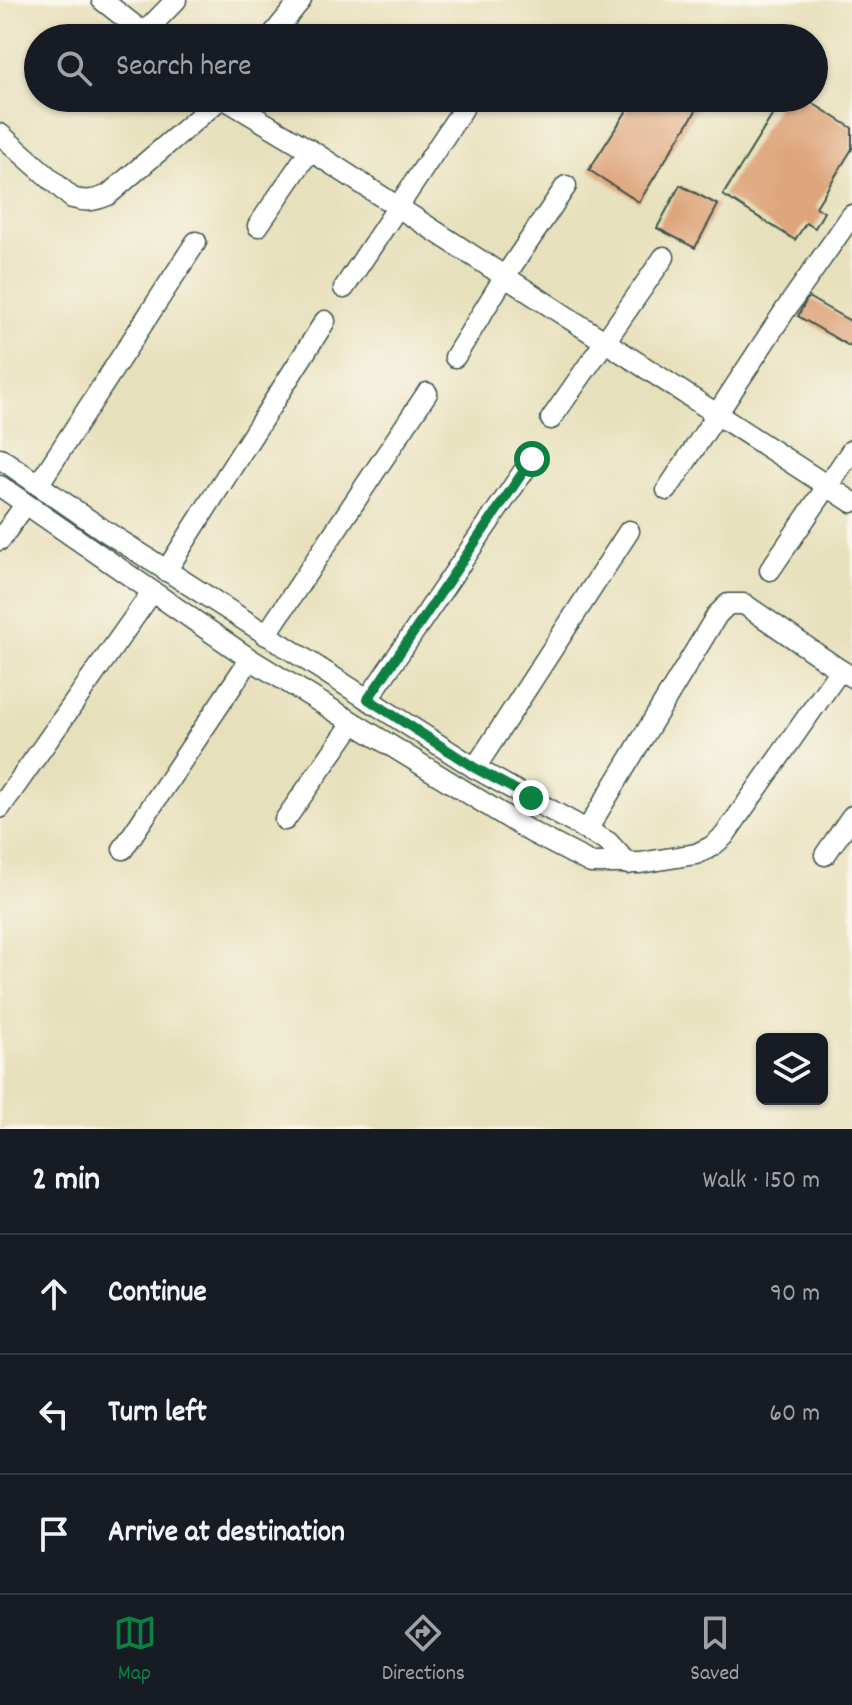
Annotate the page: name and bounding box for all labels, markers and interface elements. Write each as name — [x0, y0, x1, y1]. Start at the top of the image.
search box — [24, 24, 828, 112]
icon: search — [52, 46, 96, 90]
text: Search here — [116, 47, 252, 90]
route start — [514, 441, 550, 477]
route end — [513, 780, 549, 816]
map controls — [756, 1033, 828, 1105]
button: layers — [756, 1033, 828, 1105]
text: 2 min — [32, 1157, 100, 1206]
text: Walk · 150 m — [702, 1163, 820, 1200]
icon: ahead — [32, 1272, 76, 1316]
text: Continue — [108, 1273, 207, 1316]
text: 90 m — [770, 1276, 820, 1313]
icon: left — [32, 1392, 76, 1436]
text: Turn left — [108, 1393, 207, 1436]
text: 60 m — [769, 1396, 820, 1433]
icon: arrive — [32, 1512, 76, 1556]
text: Arrive at destination — [108, 1513, 345, 1556]
tab: Map — [113, 1611, 157, 1690]
tab: Directions — [382, 1611, 465, 1690]
tab: Saved — [690, 1611, 739, 1690]

